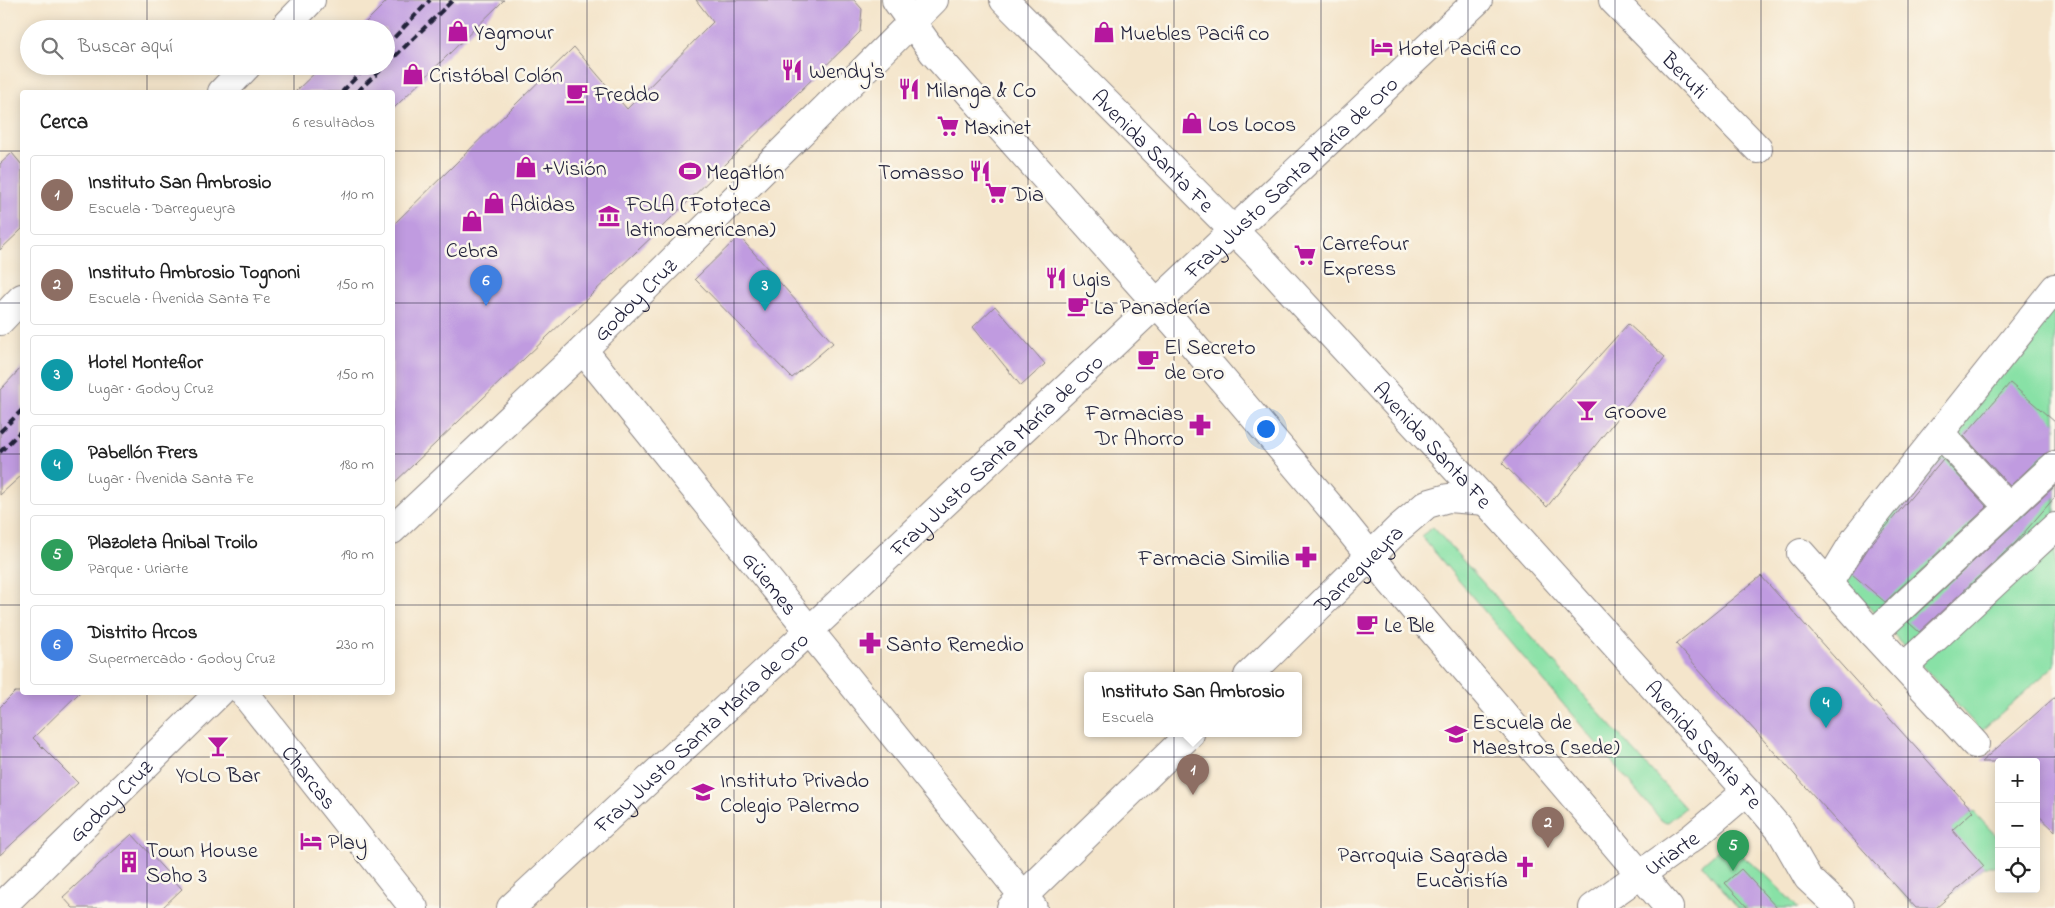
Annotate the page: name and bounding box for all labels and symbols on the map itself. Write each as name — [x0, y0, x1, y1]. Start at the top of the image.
shop icon: Yagmour — [445, 18, 471, 44]
place label: Yagmour — [474, 18, 554, 51]
shop icon: Muebles Pacifico — [1091, 19, 1117, 45]
place label: Muebles Pacifico — [1120, 19, 1269, 51]
hotel icon: Hotel Pacifico — [1369, 34, 1395, 60]
place label: Hotel Pacifico — [1398, 34, 1521, 66]
street label: Beruti — [1652, 45, 1714, 108]
restaurant icon: Wendy's — [779, 57, 805, 83]
place label: Wendy's — [809, 57, 885, 90]
shop icon: Cristóbal Colón — [400, 61, 426, 87]
place label: Cristóbal Colón — [429, 61, 563, 93]
street label: Fray Justo Santa María de Oro — [1178, 70, 1407, 288]
restaurant icon: Milanga & Co — [896, 76, 922, 102]
place label: Milanga & Co — [926, 76, 1036, 109]
cafe icon: Freddo — [564, 80, 590, 106]
place label: Freddo — [593, 80, 659, 112]
street label: Avenida Santa Fe — [1083, 83, 1220, 221]
shop icon: Los Locos — [1179, 110, 1205, 136]
place label: Los Locos — [1208, 110, 1296, 142]
supermarket icon: Maxinet — [935, 113, 961, 139]
place label: Maxinet — [964, 113, 1032, 145]
shop icon: +Visión — [513, 154, 539, 180]
place label: +Visión — [542, 154, 607, 186]
sports icon: Megatlón — [677, 158, 703, 184]
place label: Megatlón — [706, 158, 784, 191]
place label: Tomasso — [878, 158, 964, 190]
restaurant icon: Tomasso — [967, 158, 993, 184]
supermarket icon: Dia — [983, 180, 1009, 206]
place label: Dia — [1011, 180, 1044, 212]
shop icon: Adidas — [481, 190, 507, 216]
place label: Adidas — [510, 190, 575, 222]
place label: FOLA (Fototeca latinoamericana) — [625, 190, 776, 247]
museum icon: FOLA (Fototeca latinoamericana) — [596, 203, 622, 229]
shop icon: Cebra — [459, 208, 485, 234]
place label: Carrefour Express — [1322, 229, 1409, 286]
place label: Cebra — [446, 236, 498, 268]
supermarket icon: Carrefour Express — [1292, 242, 1318, 268]
street label: Godoy Cruz — [587, 251, 686, 350]
pin: 6 — [470, 265, 502, 306]
restaurant icon: Ugis — [1043, 265, 1069, 291]
place label: Ugis — [1072, 265, 1111, 298]
pin: 3 — [749, 270, 781, 311]
cafe icon: La Panadería — [1065, 293, 1091, 319]
place label: La Panadería — [1094, 293, 1210, 325]
place label: El Secreto de Oro — [1164, 333, 1256, 390]
cafe icon: El Secreto de Oro — [1135, 346, 1161, 372]
street label: Fray Justo Santa María de Oro — [883, 348, 1112, 566]
street label: Avenida Santa Fe — [1364, 376, 1498, 517]
bar icon: Groove — [1574, 397, 1600, 423]
place label: Groove — [1604, 397, 1667, 429]
place label: Farmacias Dr Ahorro — [1084, 399, 1184, 456]
pharmacy icon: Farmacias Dr Ahorro — [1187, 412, 1213, 438]
your location — [1253, 416, 1279, 442]
street label: Darregueyra — [1307, 519, 1412, 623]
place label: Farmacia Similia — [1137, 544, 1290, 576]
pharmacy icon: Farmacia Similia — [1293, 544, 1319, 570]
street label: Güemes — [733, 546, 804, 624]
cafe icon: Le Ble — [1354, 611, 1380, 637]
place label: Le Ble — [1384, 611, 1435, 643]
street label: Fray Justo Santa María de Oro — [587, 626, 817, 843]
pharmacy icon: Santo Remedio — [857, 630, 883, 656]
place label: Santo Remedio — [886, 630, 1024, 662]
street label: Avenida Santa Fe — [1636, 675, 1769, 817]
pin: 4 — [1810, 687, 1842, 728]
place label: Escuela de Maestros (sede) — [1472, 708, 1620, 765]
school or university icon: Escuela de Maestros (sede) — [1443, 721, 1469, 747]
bar icon: YOLO Bar — [205, 733, 231, 759]
street label: Charcas — [272, 740, 343, 818]
street label: Godoy Cruz — [62, 753, 162, 851]
pin: 1 — [1177, 754, 1209, 795]
place label: YOLO Bar — [176, 761, 260, 793]
place label: Instituto Privado Colegio Palermo — [720, 766, 869, 824]
school or university icon: Instituto Privado Colegio Palermo — [690, 779, 716, 805]
pin: 2 — [1532, 807, 1564, 848]
street label: Uriarte — [1639, 824, 1707, 885]
hotel icon: Play — [298, 828, 324, 854]
place label: Play — [328, 828, 367, 861]
pin: 5 — [1717, 830, 1749, 871]
place label: Town House Soho 3 — [146, 836, 258, 893]
place label: Parroquia Sagrada Eucaristía — [1338, 841, 1508, 898]
building icon: Town House Soho 3 — [116, 849, 142, 875]
church icon: Parroquia Sagrada Eucaristía — [1512, 854, 1538, 880]

